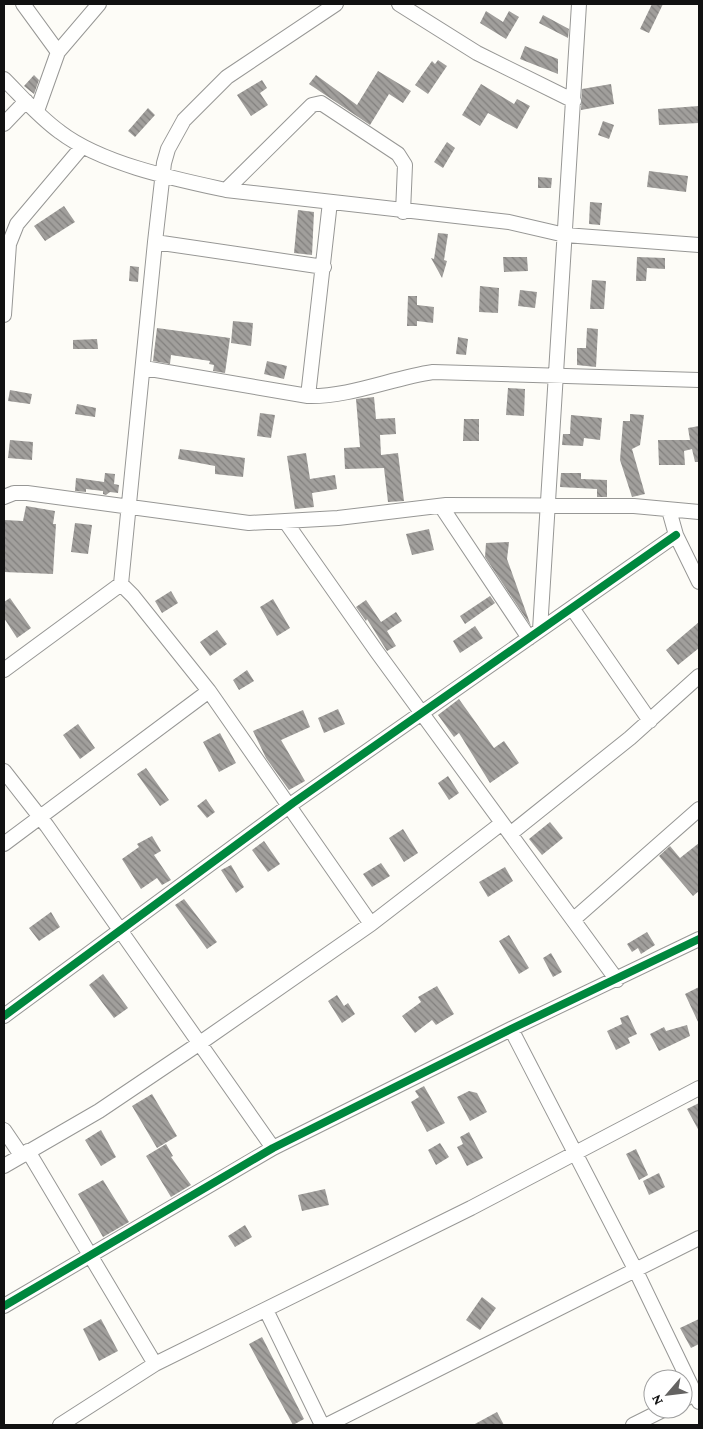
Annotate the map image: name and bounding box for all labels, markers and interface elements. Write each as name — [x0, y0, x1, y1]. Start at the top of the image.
north arrow — [643, 1369, 693, 1419]
text: N — [647, 1392, 666, 1408]

